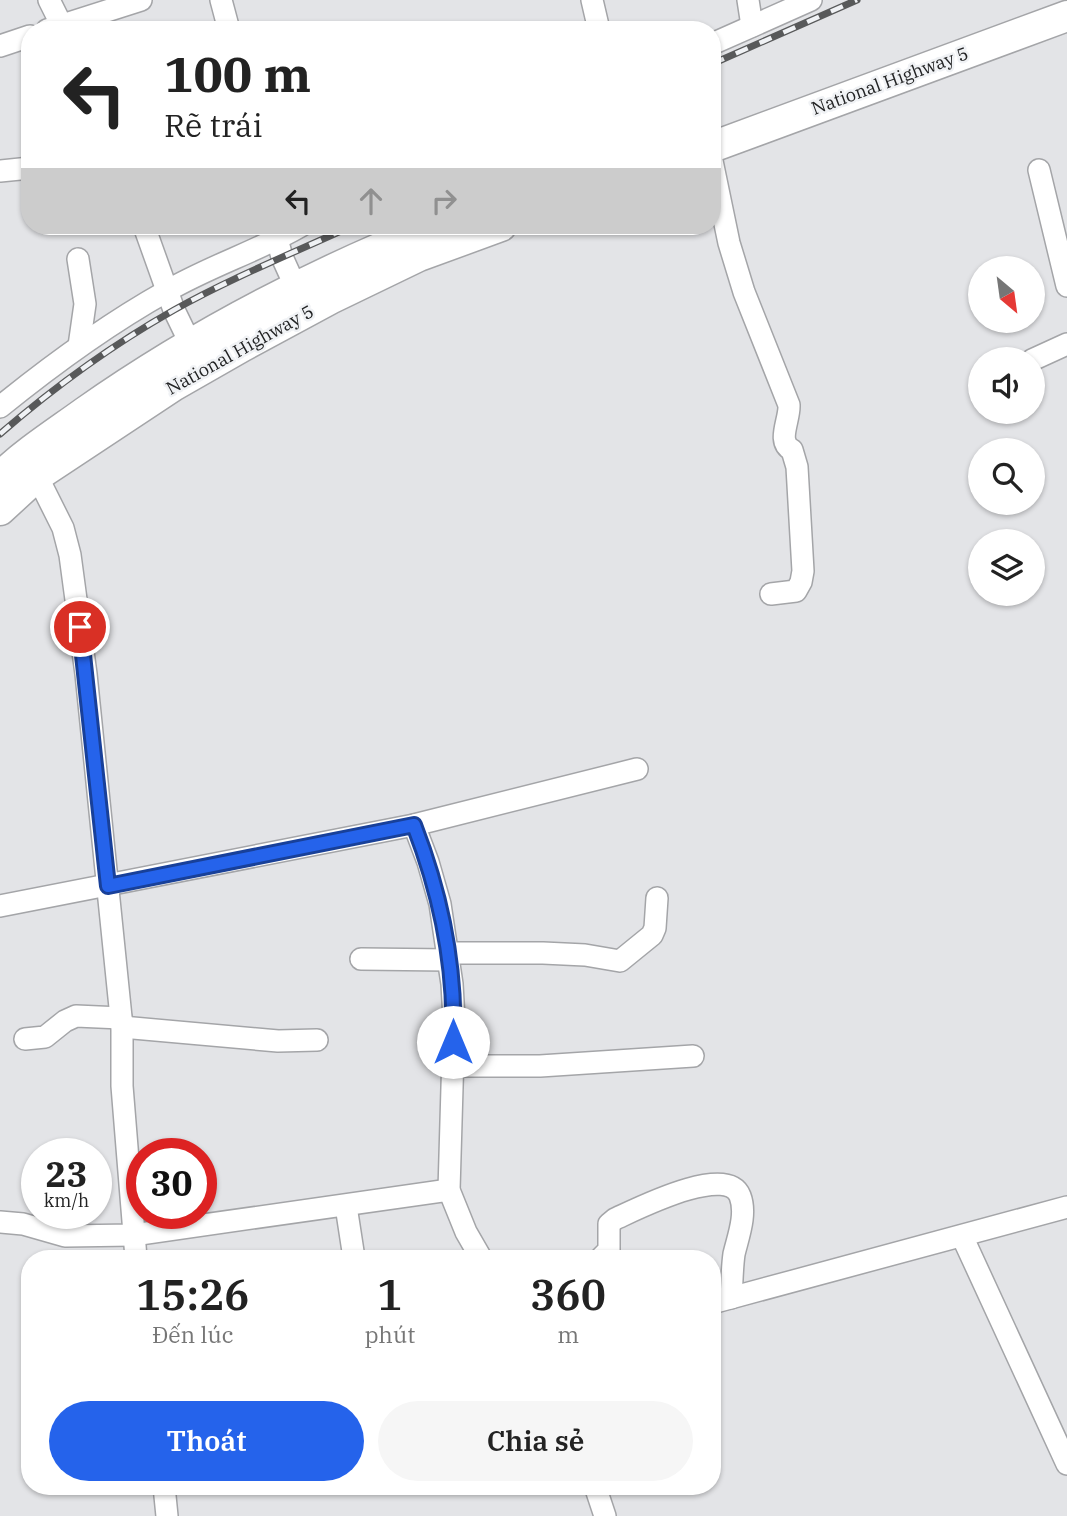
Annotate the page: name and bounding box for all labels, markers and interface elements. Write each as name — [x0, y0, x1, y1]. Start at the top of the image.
street label: National Highway 5 — [808, 41, 971, 120]
text: 100 m — [164, 42, 311, 105]
icon: left — [49, 49, 140, 140]
text: Rẽ trái — [164, 104, 263, 146]
icon: left — [279, 182, 317, 220]
icon: ahead — [352, 182, 390, 220]
icon: right — [425, 182, 463, 220]
north arrow — [968, 256, 1045, 332]
map controls — [968, 256, 1045, 606]
street label: National Highway 5 — [162, 299, 318, 400]
button: sound — [968, 347, 1045, 424]
button: search — [968, 438, 1045, 515]
button: layers — [968, 529, 1045, 606]
pin — [50, 597, 110, 657]
icon: arrive — [61, 608, 99, 646]
position arrow — [416, 1005, 490, 1079]
speed limit sign: 30 — [126, 1138, 217, 1229]
text: 23 — [45, 1151, 88, 1197]
text: km/h — [44, 1189, 89, 1212]
text: 15:26 — [136, 1267, 249, 1322]
text: 1 — [377, 1267, 402, 1322]
text: 360 — [530, 1267, 606, 1322]
text: Đến lúc — [152, 1319, 234, 1349]
text: phút — [364, 1319, 415, 1349]
text: m — [557, 1319, 579, 1349]
button: Thoát — [49, 1401, 364, 1481]
button: Chia sẻ — [378, 1401, 693, 1481]

